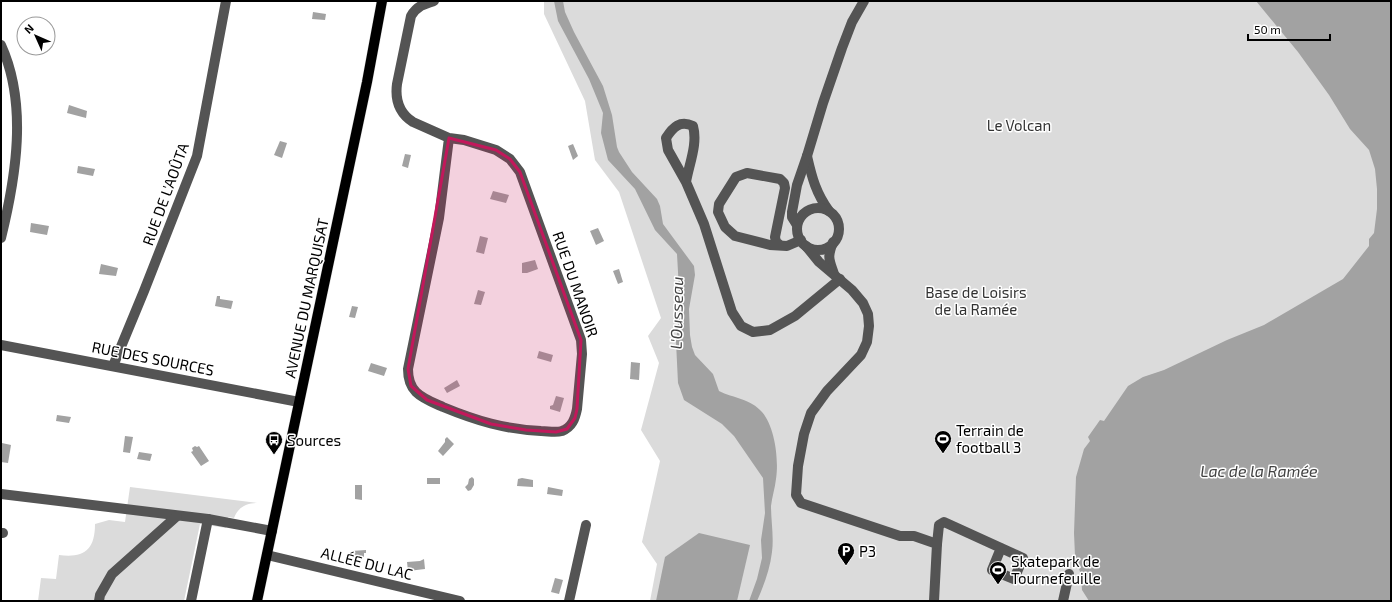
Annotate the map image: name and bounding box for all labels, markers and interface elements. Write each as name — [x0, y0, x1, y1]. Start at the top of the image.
north arrow — [16, 16, 56, 56]
scale bar — [1248, 16, 1330, 42]
text: N — [21, 21, 36, 36]
text: 50 m — [1254, 22, 1281, 36]
park label: Le Volcan — [987, 116, 1051, 134]
street label: RUE DE L'AOÛTA — [138, 139, 192, 248]
street label: AVENUE DU MARQUISAT — [280, 216, 333, 380]
street label: RUE DU MANOIR — [549, 229, 603, 339]
water label: L'Ousseau — [666, 276, 686, 350]
park label: Base de Loisirs de la Ramée — [925, 283, 1027, 318]
street label: RUE DES SOURCES — [90, 337, 216, 379]
place label: Terrain de football 3 — [956, 421, 1024, 456]
sports icon: Terrain de football 3 — [933, 429, 953, 454]
bus stop icon: Sources — [264, 430, 284, 455]
place label: Sources — [287, 431, 341, 449]
water label: Lac de la Ramée — [1200, 461, 1318, 480]
parking icon: P3 — [836, 541, 856, 566]
place label: P3 — [859, 542, 876, 560]
street label: ALLÉE DU LAC — [319, 543, 415, 583]
place label: Skatepark de Tournefeuille — [1011, 552, 1101, 587]
sports icon: Skatepark de Tournefeuille — [988, 560, 1008, 585]

